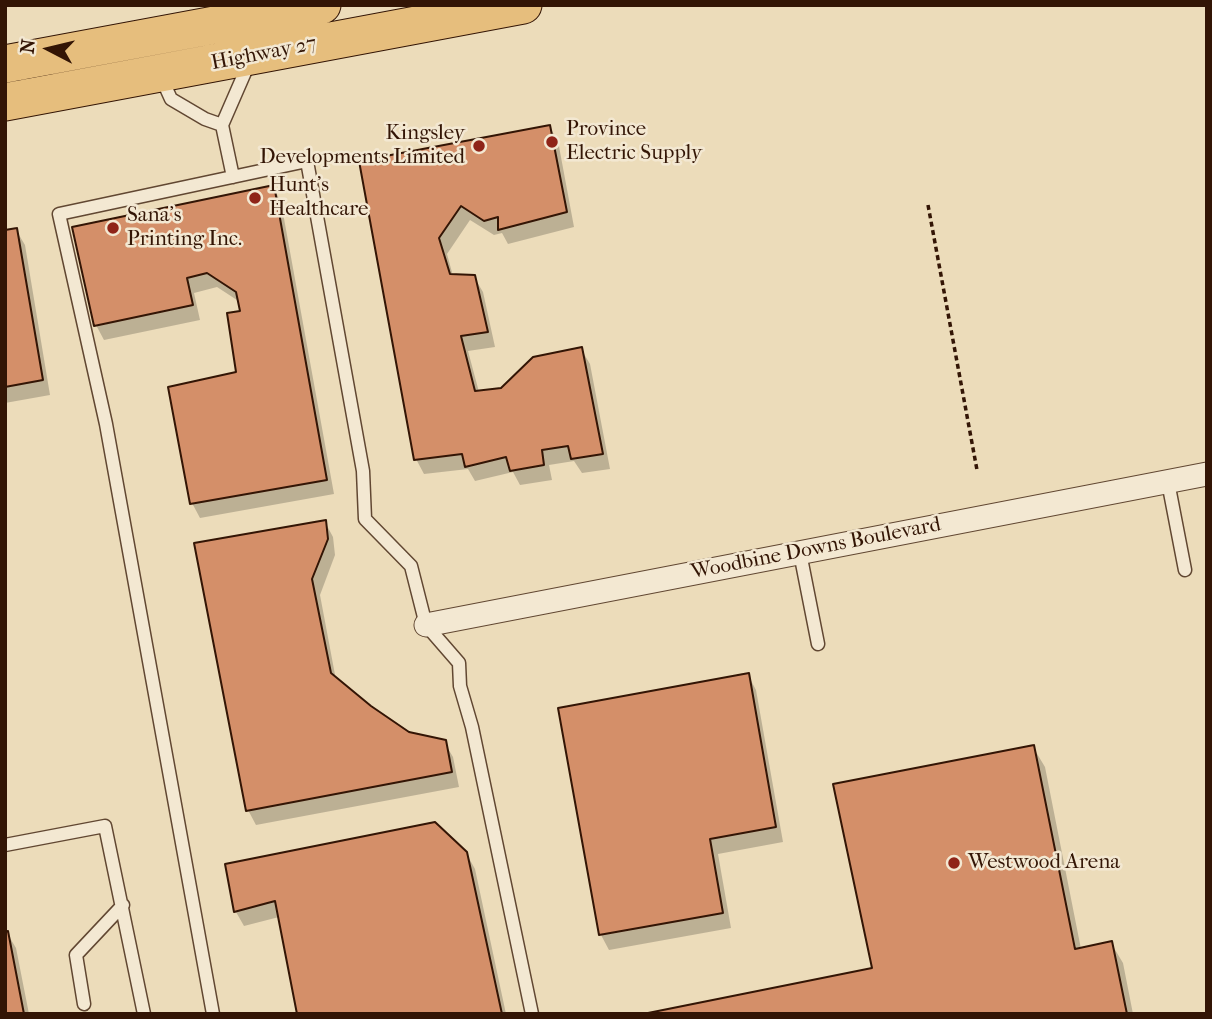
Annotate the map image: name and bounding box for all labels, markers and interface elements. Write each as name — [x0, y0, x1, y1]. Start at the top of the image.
north arrow — [14, 14, 84, 84]
street label: Highway 27 — [209, 31, 319, 77]
text: N — [16, 38, 40, 55]
place label: Province Electric Supply — [566, 117, 702, 167]
place label: Kingsley Developments Limited — [260, 121, 465, 171]
marker: Province Electric Supply — [544, 134, 560, 150]
marker: Kingsley Developments Limited — [471, 138, 487, 154]
place label: Hunt’s Healthcare — [269, 173, 369, 223]
marker: Hunt’s Healthcare — [247, 190, 263, 206]
place label: Sana’s Printing Inc. — [127, 203, 242, 253]
marker: Sana’s Printing Inc. — [105, 220, 121, 236]
street label: Woodbine Downs Boulevard — [689, 512, 943, 586]
place label: Westwood Arena — [968, 850, 1120, 876]
marker: Westwood Arena — [946, 855, 962, 871]

